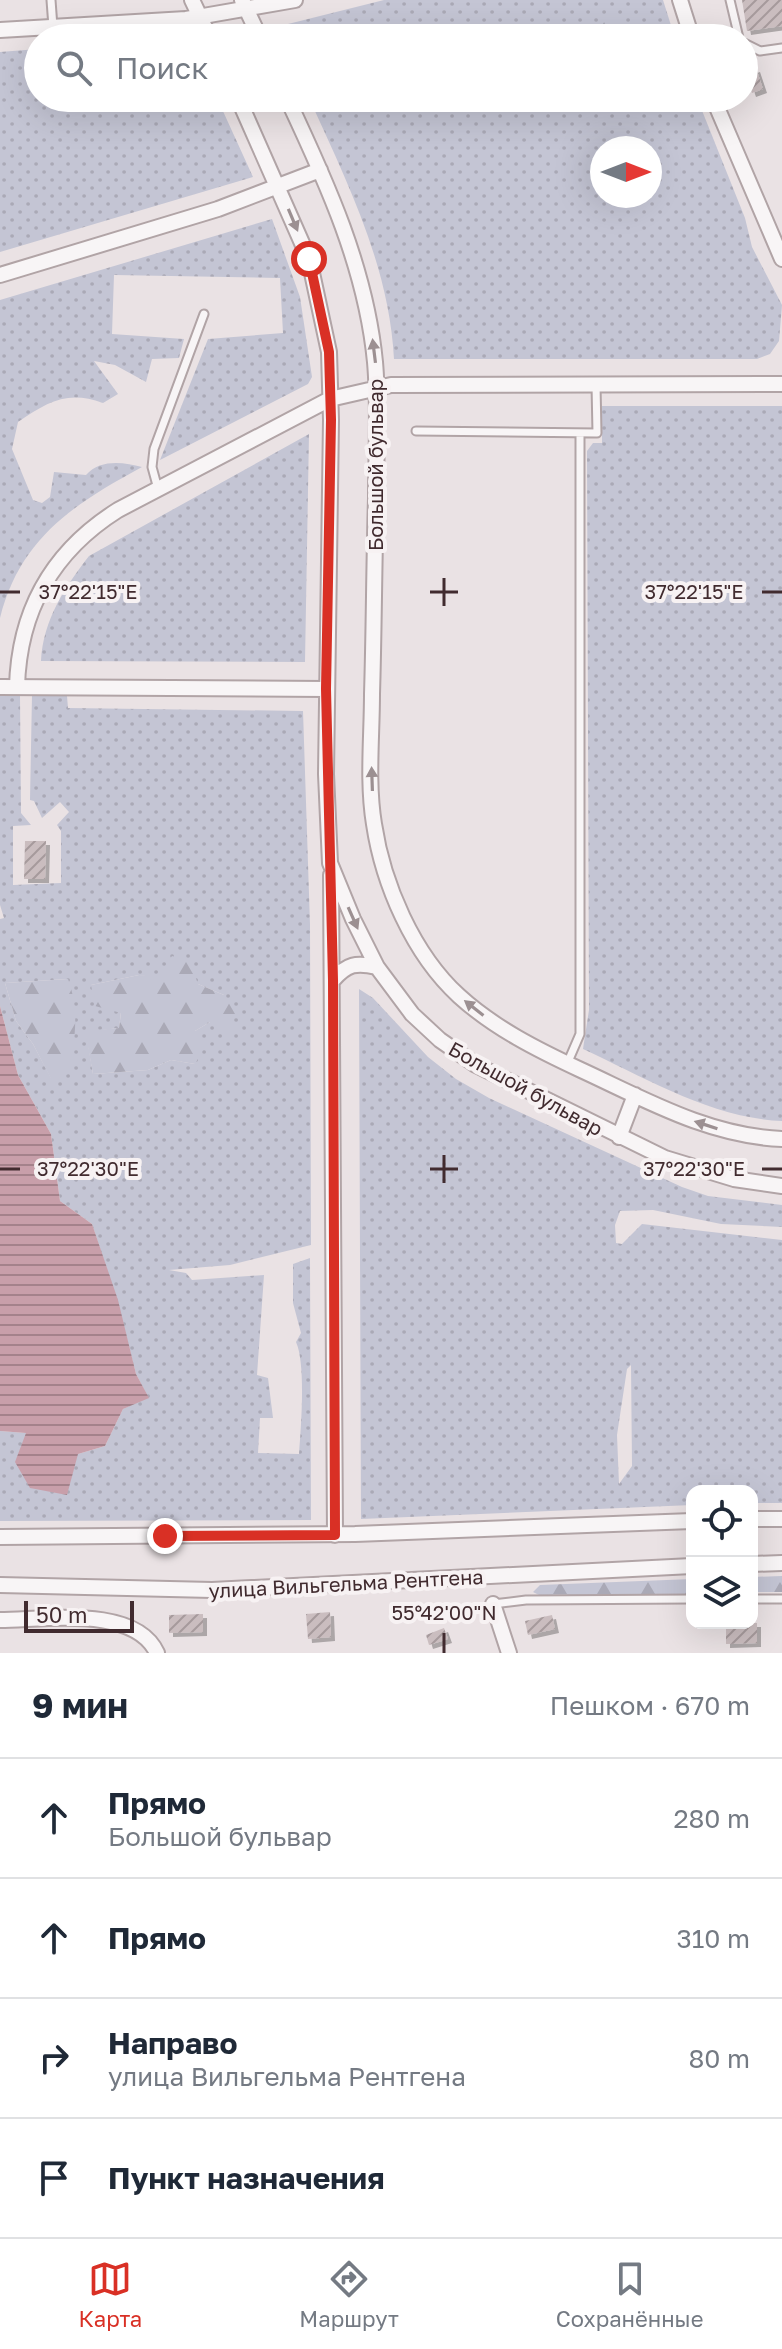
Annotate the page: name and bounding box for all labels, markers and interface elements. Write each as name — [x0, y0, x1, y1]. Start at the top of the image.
search box — [24, 24, 758, 112]
icon: search — [52, 46, 96, 90]
text: Поиск — [116, 50, 208, 86]
north arrow — [590, 136, 662, 208]
one-way arrow — [287, 208, 300, 232]
route start — [291, 241, 327, 277]
one-way arrow — [367, 338, 380, 363]
street label: Большой бульвар — [363, 379, 387, 551]
text: 37°22'15"E — [39, 579, 138, 603]
text: 37°22'15"E — [645, 579, 744, 603]
one-way arrow — [366, 766, 378, 791]
one-way arrow — [346, 906, 360, 930]
one-way arrow — [464, 1001, 484, 1017]
street label: Большой бульвар — [445, 1036, 607, 1140]
one-way arrow — [693, 1118, 717, 1130]
text: 37°22'30"E — [37, 1156, 139, 1180]
text: 37°22'30"E — [643, 1156, 745, 1180]
map controls — [686, 1485, 758, 1629]
button: locate — [686, 1485, 758, 1557]
route end — [147, 1518, 183, 1554]
button: layers — [686, 1557, 758, 1629]
street label: улица Вильгельма Рентгена — [208, 1564, 484, 1602]
scale bar — [24, 1597, 134, 1633]
text: 55°42'00"N — [391, 1600, 497, 1624]
text: 50 m — [36, 1601, 87, 1628]
text: 9 мин — [32, 1685, 128, 1725]
text: Пешком · 670 m — [550, 1690, 750, 1721]
text: Прямо — [108, 1785, 206, 1821]
icon: ahead — [32, 1796, 76, 1840]
text: 280 m — [673, 1803, 750, 1834]
text: Большой бульвар — [108, 1821, 332, 1852]
icon: ahead — [32, 1916, 76, 1960]
text: Прямо — [108, 1920, 206, 1956]
text: 310 m — [677, 1923, 750, 1954]
text: Направо — [108, 2025, 237, 2061]
icon: right — [32, 2036, 76, 2080]
text: 80 m — [689, 2043, 750, 2074]
text: улица Вильгельма Рентгена — [108, 2061, 466, 2092]
icon: arrive — [32, 2156, 76, 2200]
text: Пункт назначения — [108, 2160, 385, 2196]
tab: Карта — [79, 2257, 142, 2332]
tab: Маршрут — [299, 2257, 399, 2332]
tab: Сохранённые — [556, 2257, 703, 2332]

